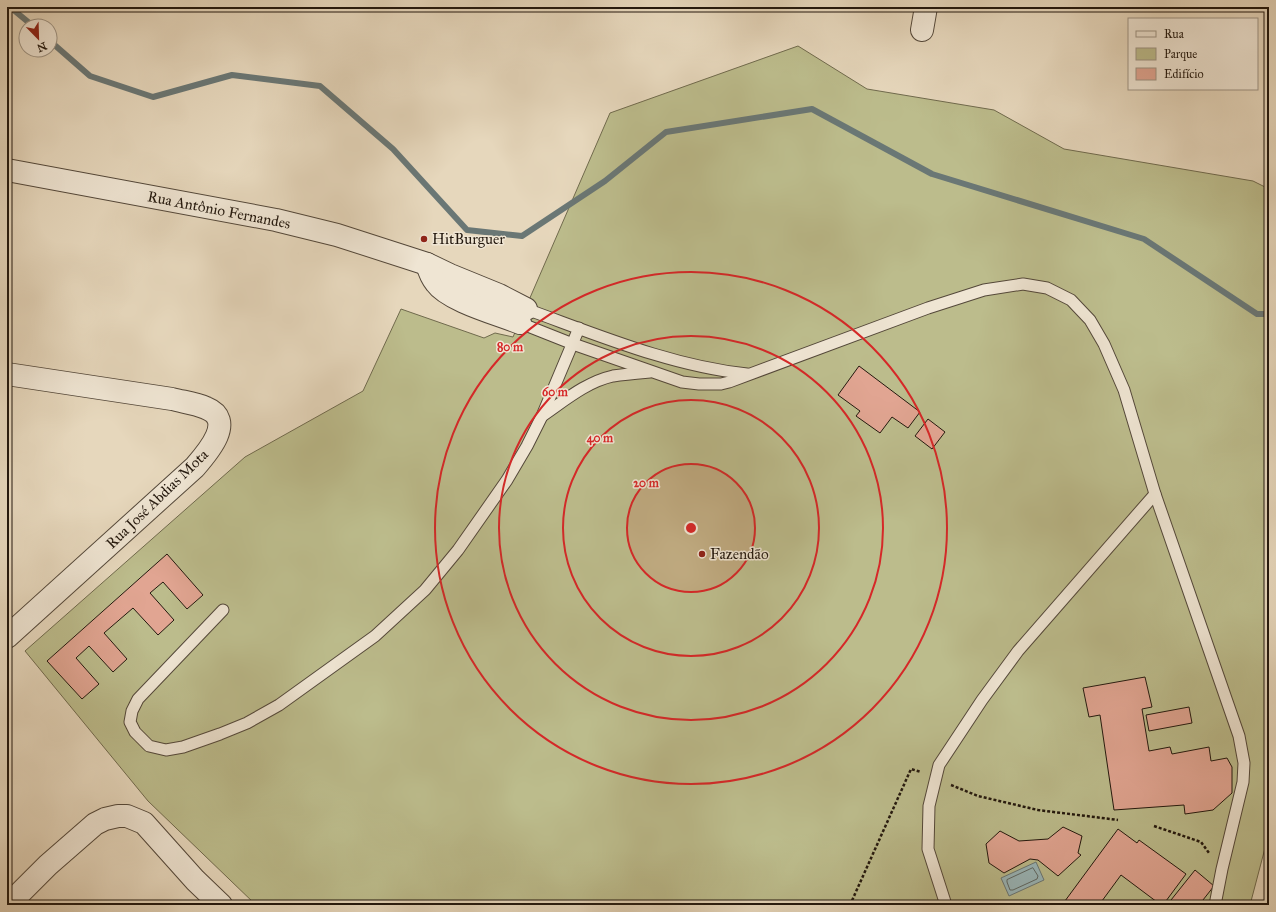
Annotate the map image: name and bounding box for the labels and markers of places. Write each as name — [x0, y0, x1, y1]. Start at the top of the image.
place label: HitBurguer — [432, 230, 505, 248]
marker: HitBurguer — [419, 234, 429, 244]
centre of rings — [684, 521, 698, 535]
place label: Fazendão — [710, 545, 769, 563]
marker: Fazendão — [697, 549, 707, 559]

